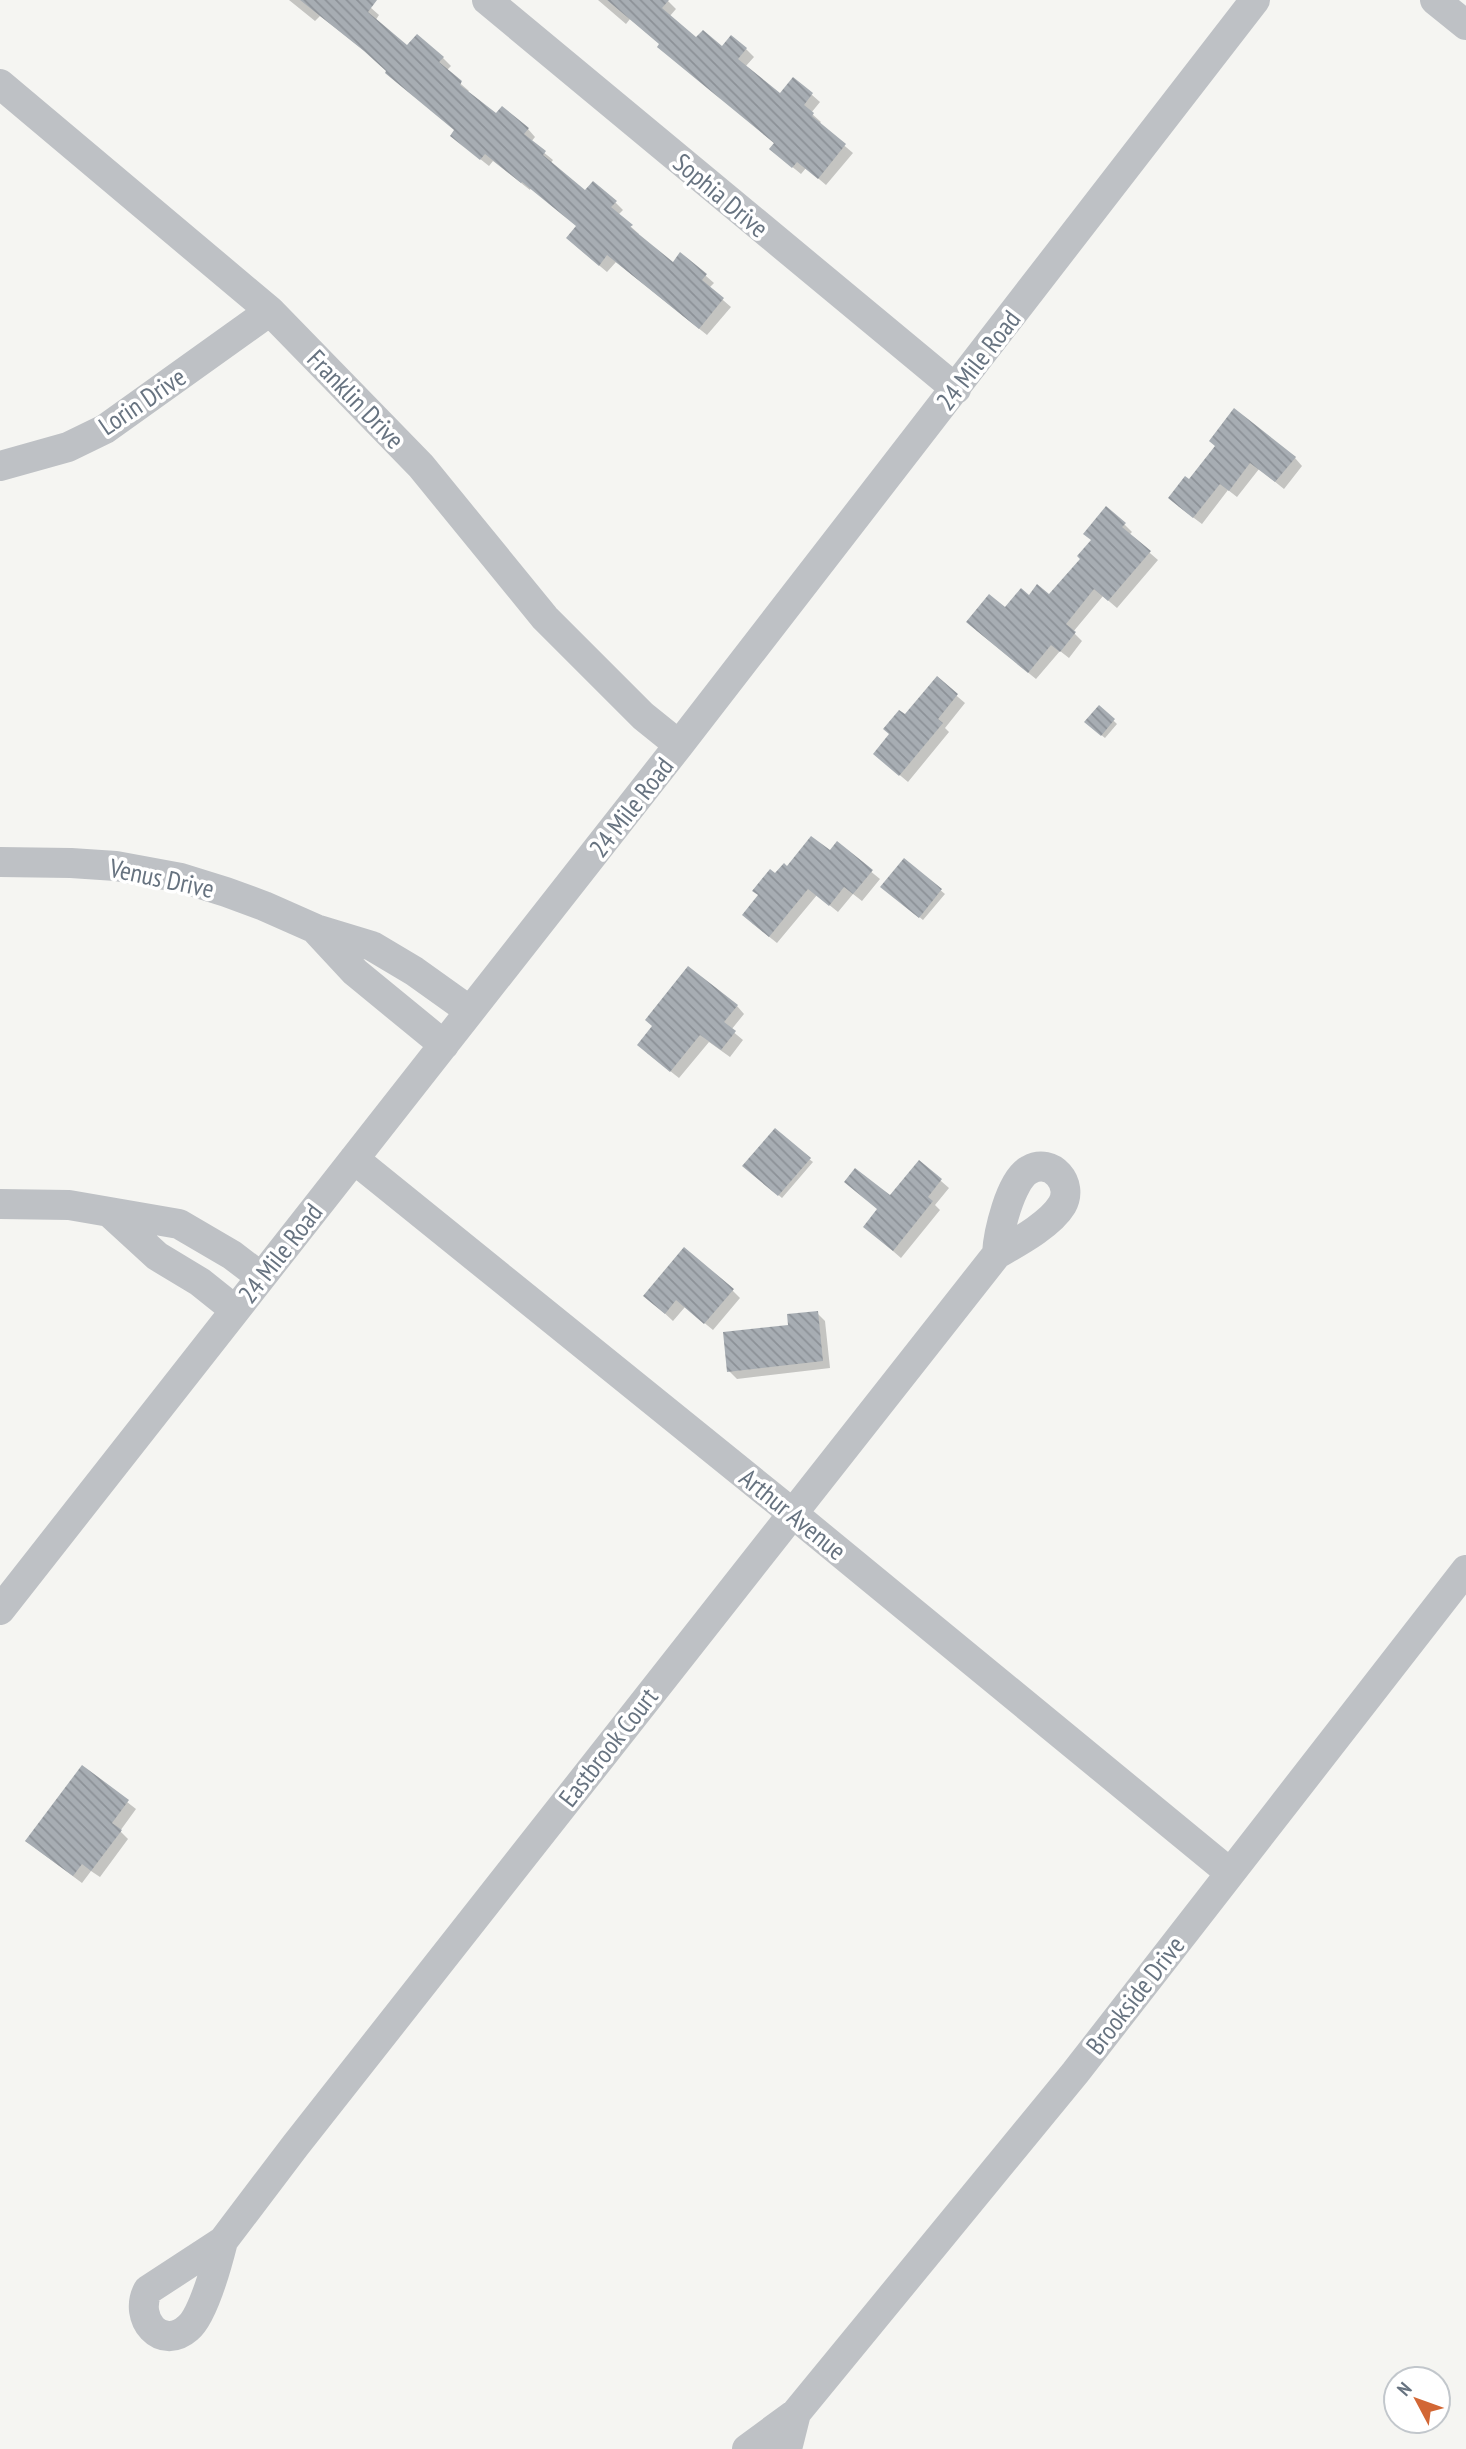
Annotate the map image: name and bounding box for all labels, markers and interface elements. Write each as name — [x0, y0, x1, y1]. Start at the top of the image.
street label: Sophia Drive — [667, 146, 775, 244]
street label: 24 Mile Road — [929, 303, 1027, 417]
street label: Franklin Drive — [300, 342, 412, 456]
street label: Lorin Drive — [92, 360, 192, 442]
street label: 24 Mile Road — [582, 750, 680, 864]
street label: Venus Drive — [106, 851, 217, 905]
street label: 24 Mile Road — [231, 1196, 329, 1310]
street label: Arthur Avenue — [733, 1461, 853, 1567]
street label: Eastbrook Court — [551, 1681, 665, 1813]
street label: Brookside Drive — [1079, 1929, 1191, 2061]
north arrow — [1382, 2365, 1452, 2435]
text: N — [1392, 2377, 1417, 2401]

